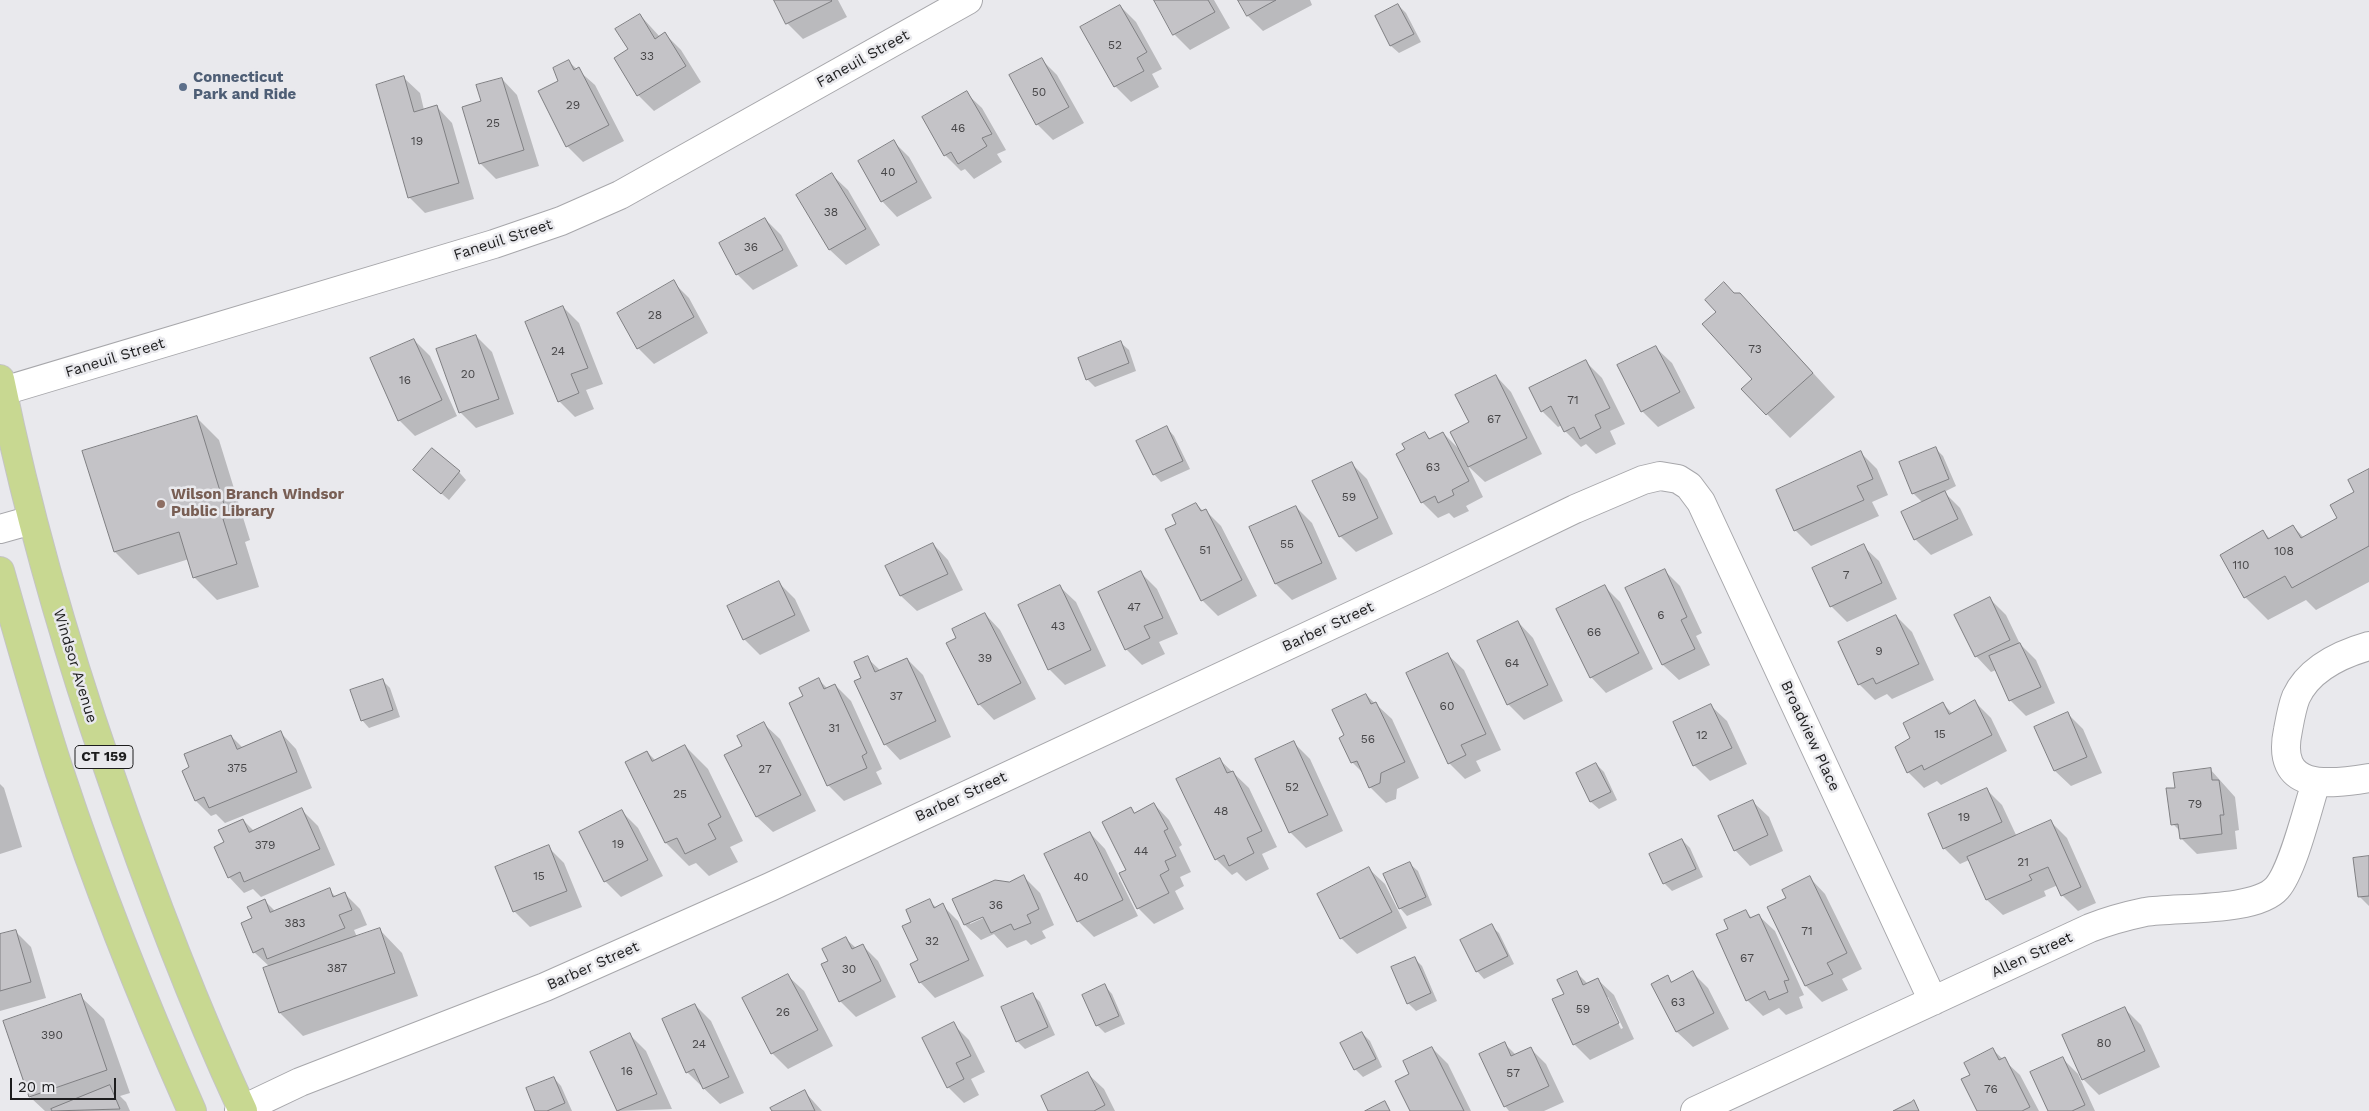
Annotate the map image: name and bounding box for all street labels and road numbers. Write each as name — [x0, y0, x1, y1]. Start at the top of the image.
street label: Faneuil Street — [814, 26, 912, 92]
street label: Faneuil Street — [451, 216, 555, 264]
street label: Faneuil Street — [63, 334, 167, 382]
street label: Barber Street — [1279, 598, 1377, 656]
street label: Windsor Avenue — [49, 607, 101, 725]
street label: Broadview Place — [1777, 678, 1843, 794]
road number: CT 159 — [75, 746, 133, 769]
street label: Barber Street — [912, 768, 1010, 826]
street label: Allen Street — [1989, 928, 2075, 982]
street label: Barber Street — [544, 938, 642, 994]

